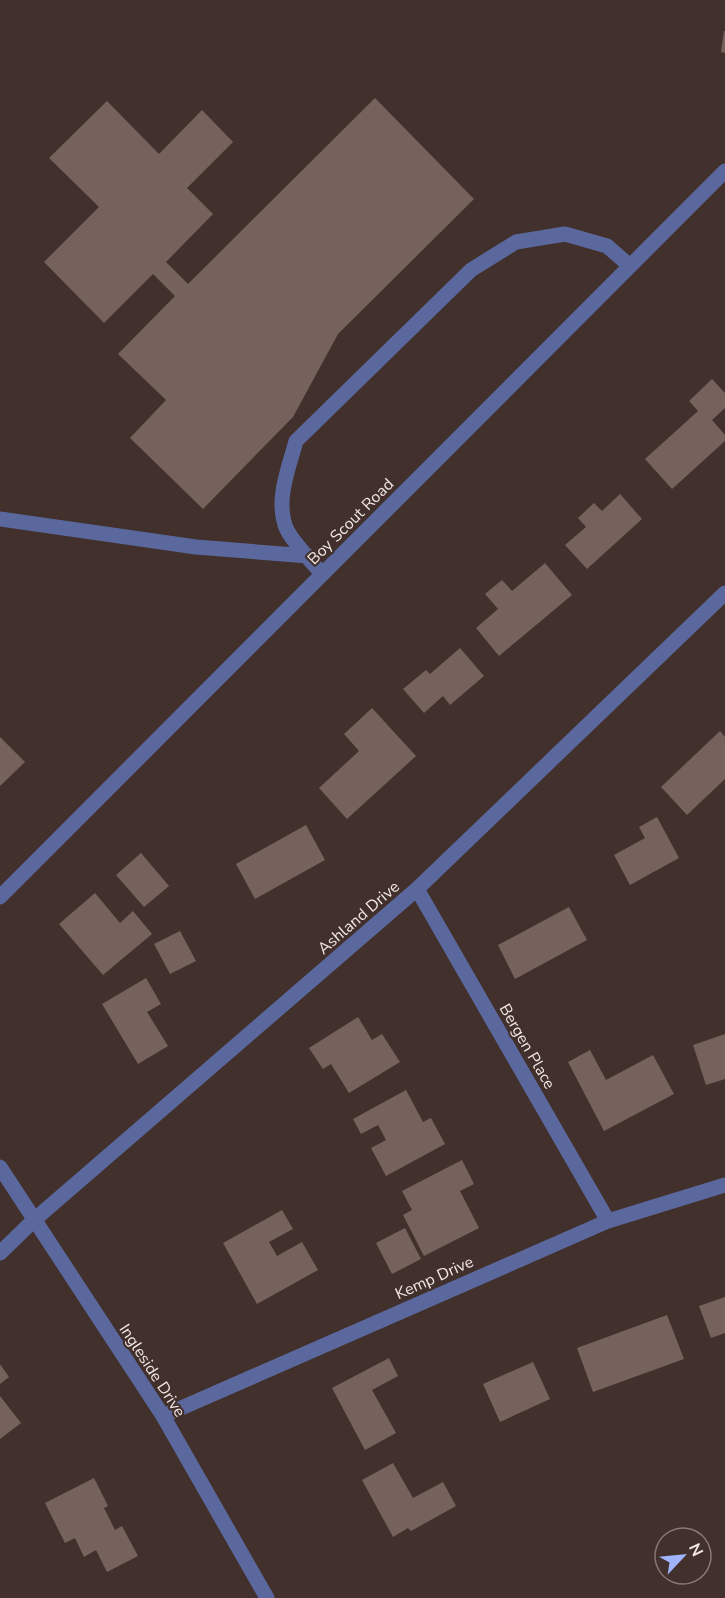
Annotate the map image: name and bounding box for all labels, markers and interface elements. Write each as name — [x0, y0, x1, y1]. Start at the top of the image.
street label: Boy Scout Road — [303, 474, 399, 570]
street label: Ashland Drive — [313, 876, 404, 960]
street label: Bergen Place — [494, 1000, 560, 1093]
street label: Kemp Drive — [392, 1251, 477, 1305]
street label: Ingleside Drive — [114, 1320, 191, 1421]
north arrow — [653, 1526, 713, 1586]
text: N — [683, 1540, 708, 1560]

